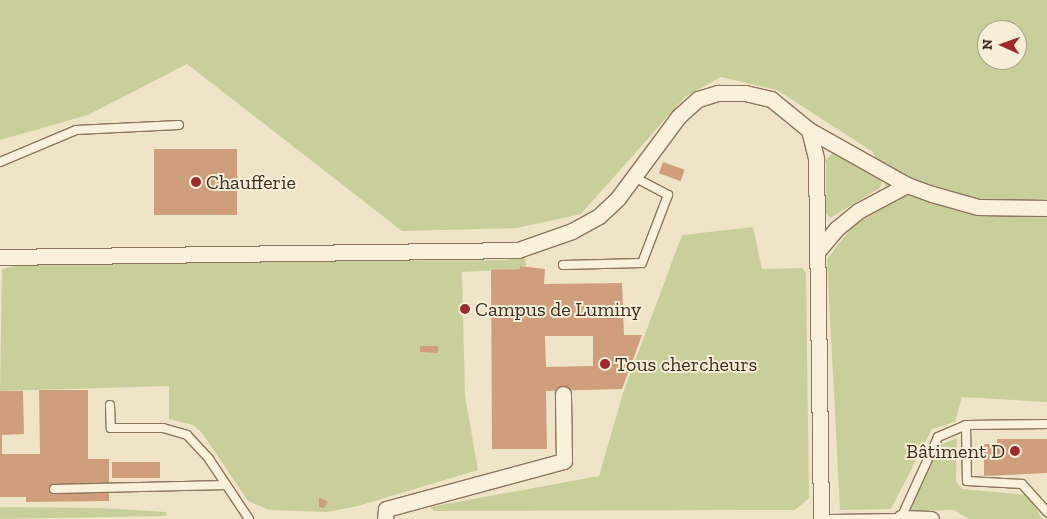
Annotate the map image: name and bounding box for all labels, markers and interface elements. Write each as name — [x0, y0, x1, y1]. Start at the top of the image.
north arrow — [977, 20, 1027, 70]
text: N — [979, 39, 996, 50]
place label: Chaufferie — [206, 170, 296, 194]
marker: Chaufferie — [190, 176, 202, 188]
place label: Campus de Luminy — [475, 297, 641, 321]
marker: Campus de Luminy — [459, 303, 471, 315]
place label: Tous chercheurs — [615, 352, 757, 376]
marker: Tous chercheurs — [599, 358, 611, 370]
place label: Bâtiment D — [906, 439, 1005, 463]
marker: Bâtiment D — [1009, 445, 1021, 457]

